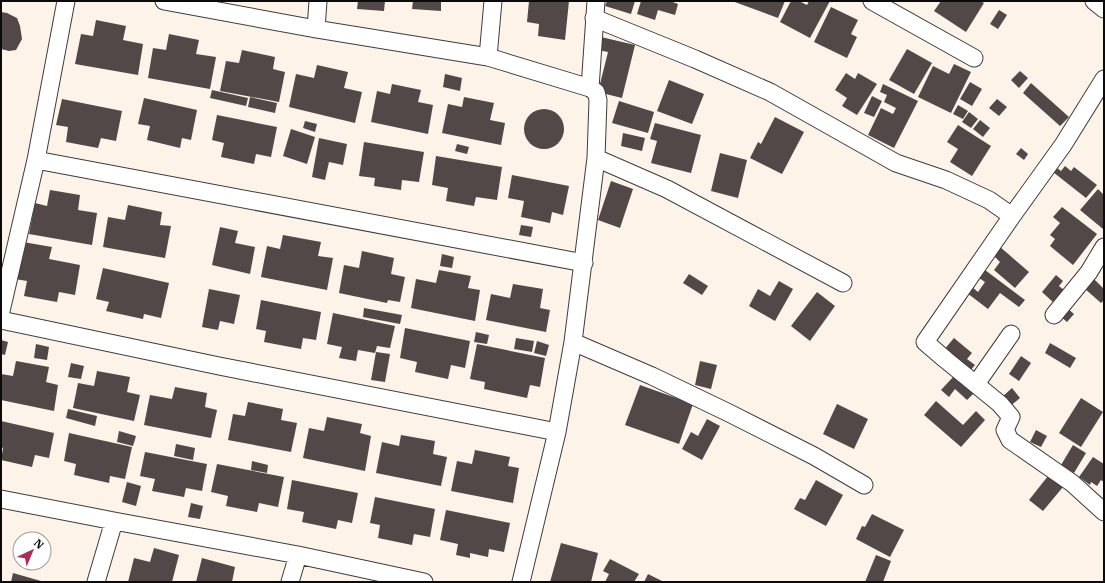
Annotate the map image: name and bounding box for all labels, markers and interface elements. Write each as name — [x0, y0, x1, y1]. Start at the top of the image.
north arrow — [12, 531, 52, 571]
text: N — [31, 536, 47, 552]

